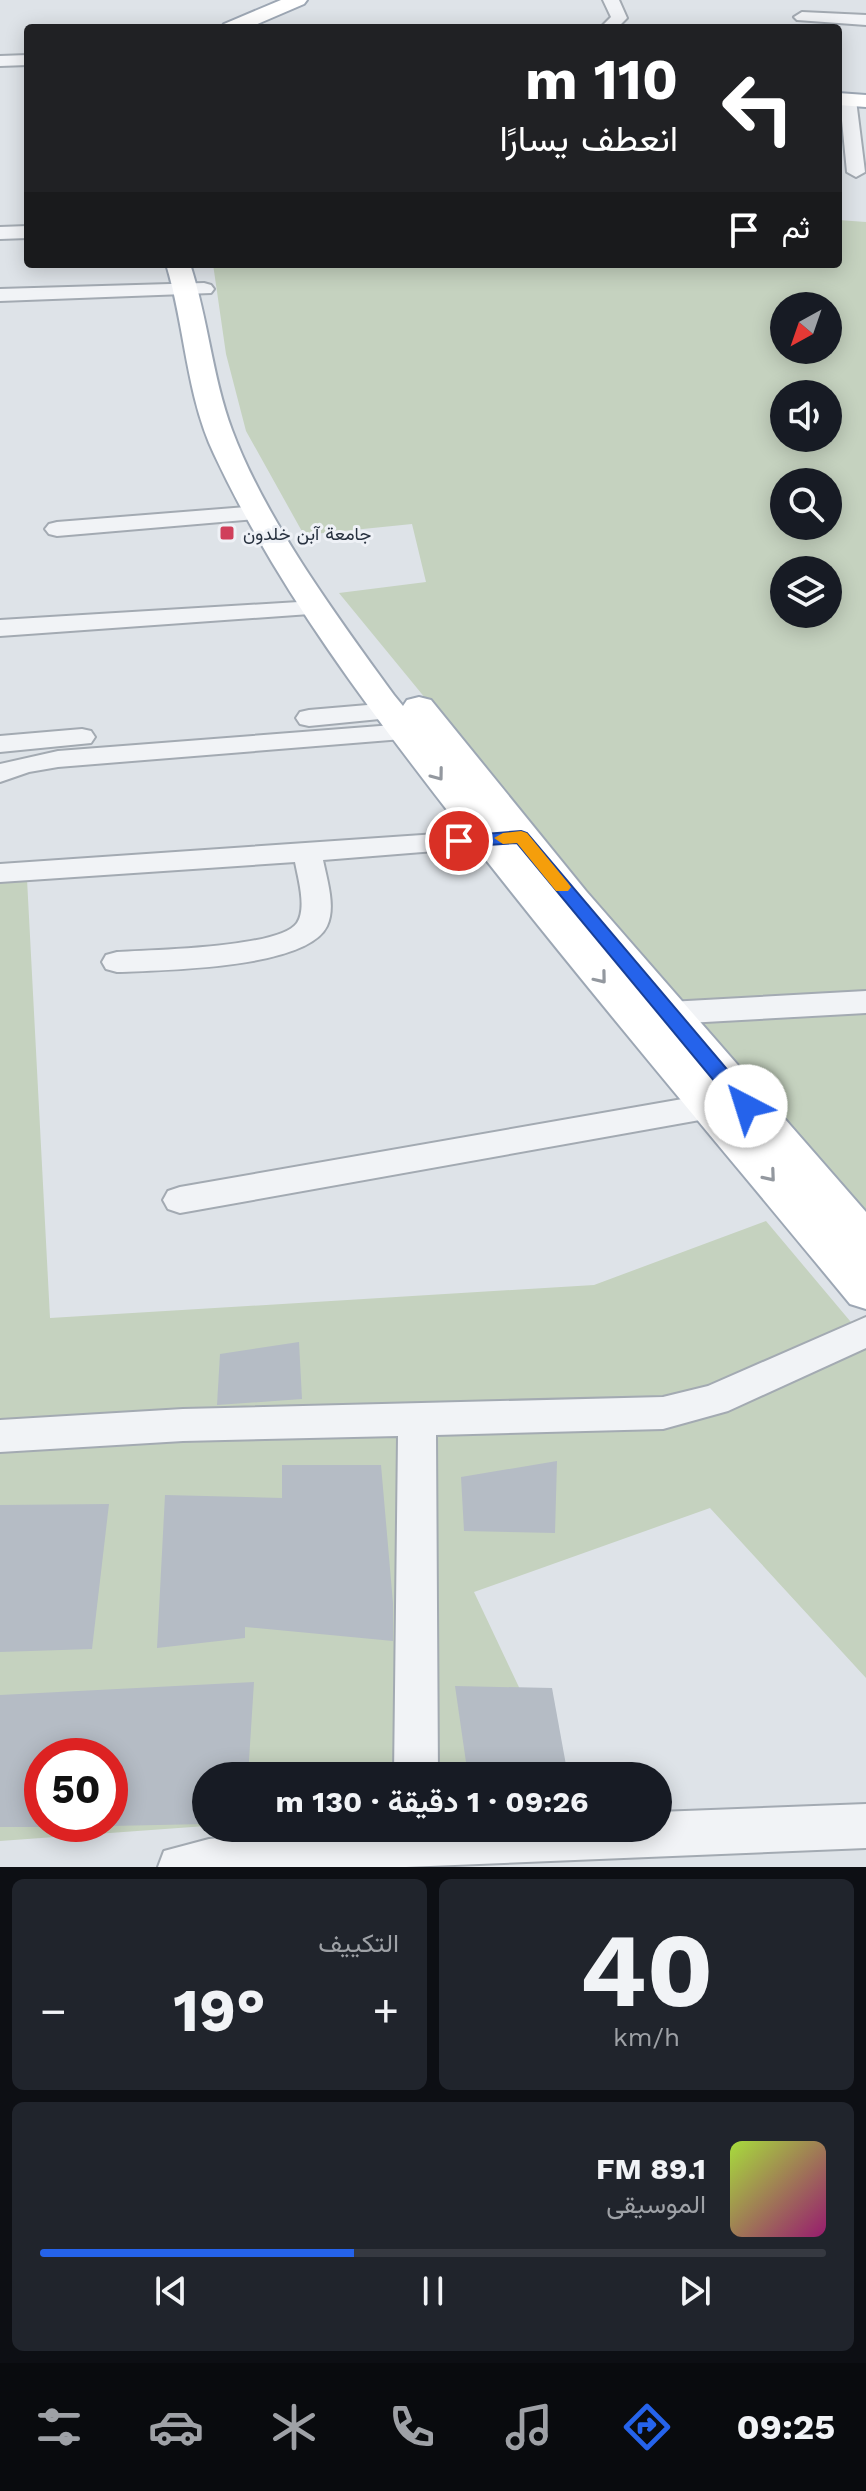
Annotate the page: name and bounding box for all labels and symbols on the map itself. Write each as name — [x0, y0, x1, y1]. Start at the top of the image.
north arrow — [770, 292, 842, 364]
place label: جامعة آبن خلدون — [243, 523, 371, 545]
marker: جامعة آبن خلدون — [218, 524, 236, 542]
one-way arrow — [429, 766, 443, 781]
pin — [425, 807, 493, 875]
one-way arrow — [591, 969, 606, 983]
position arrow — [704, 1064, 788, 1148]
one-way arrow — [760, 1167, 775, 1181]
speed limit sign: 50 — [24, 1738, 128, 1842]

